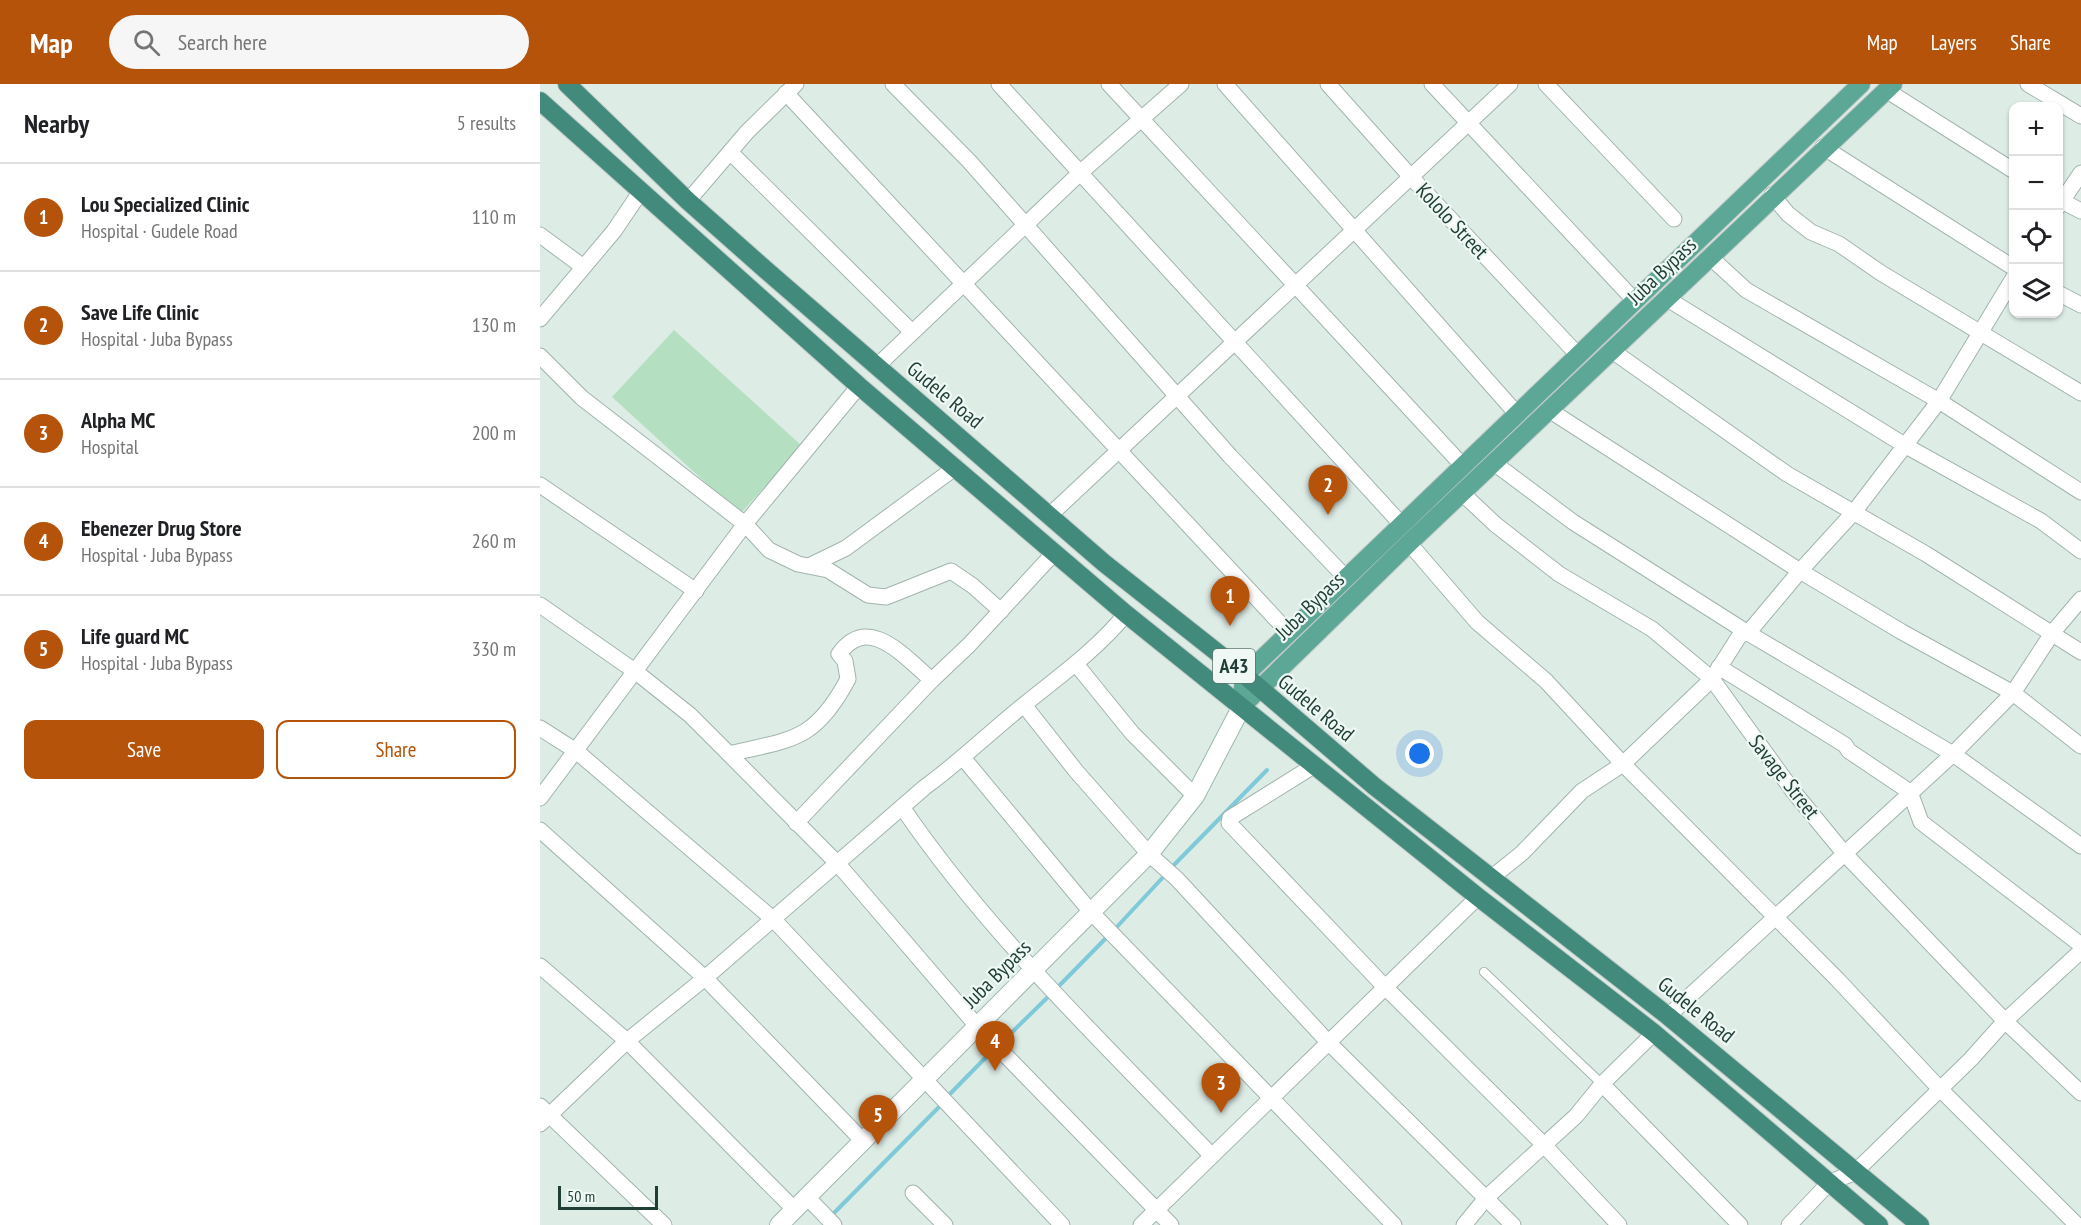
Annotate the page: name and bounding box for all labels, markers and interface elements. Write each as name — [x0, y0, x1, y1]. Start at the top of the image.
search box — [109, 15, 529, 69]
text: Map — [30, 24, 73, 61]
icon: search — [130, 26, 163, 59]
text: Search here — [178, 28, 267, 56]
text: Map — [1867, 29, 1898, 56]
text: Layers — [1931, 29, 1977, 56]
text: Share — [2010, 29, 2051, 56]
map controls — [2009, 102, 2063, 318]
button: + — [2009, 102, 2063, 156]
text: Nearby — [24, 107, 89, 140]
text: 5 results — [457, 110, 516, 136]
button: − — [2009, 156, 2063, 210]
street label: Kololo Street — [1410, 177, 1495, 265]
text: Lou Specialized Clinic — [81, 190, 249, 218]
text: 1 — [39, 204, 48, 230]
text: 110 m — [472, 204, 516, 230]
button: locate — [2009, 210, 2063, 264]
text: Hospital · Gudele Road — [81, 218, 238, 244]
street label: Juba Bypass — [1621, 231, 1702, 311]
button: layers — [2009, 264, 2063, 318]
text: Save Life Clinic — [81, 298, 199, 326]
text: 2 — [39, 312, 48, 338]
text: 130 m — [472, 312, 516, 338]
text: Hospital · Juba Bypass — [81, 326, 233, 352]
street label: Gudele Road — [902, 355, 989, 434]
text: Alpha MC — [81, 406, 155, 434]
text: 3 — [39, 420, 48, 446]
text: 200 m — [472, 420, 516, 446]
text: Hospital — [81, 434, 138, 460]
pin: 2 — [1308, 466, 1348, 515]
text: Ebenezer Drug Store — [81, 514, 242, 542]
text: 4 — [39, 528, 48, 554]
text: 260 m — [472, 528, 516, 554]
text: Hospital · Juba Bypass — [81, 542, 233, 568]
street label: Juba Bypass — [1269, 566, 1350, 646]
pin: 1 — [1210, 576, 1250, 626]
text: Life guard MC — [81, 622, 189, 650]
text: 5 — [39, 636, 48, 662]
text: 330 m — [472, 636, 516, 662]
road number: A43 — [1213, 649, 1255, 683]
text: Hospital · Juba Bypass — [81, 650, 233, 676]
street label: Gudele Road — [1273, 668, 1360, 747]
button: Save — [24, 720, 264, 779]
button: Share — [276, 720, 516, 779]
street label: Savage Street — [1743, 729, 1826, 824]
your location — [1405, 739, 1434, 768]
street label: Juba Bypass — [956, 934, 1036, 1014]
street label: Gudele Road — [1652, 970, 1740, 1049]
pin: 4 — [976, 1022, 1014, 1071]
pin: 3 — [1202, 1064, 1240, 1113]
pin: 5 — [858, 1096, 898, 1145]
scale bar — [558, 1183, 658, 1210]
text: 50 m — [567, 1186, 595, 1206]

